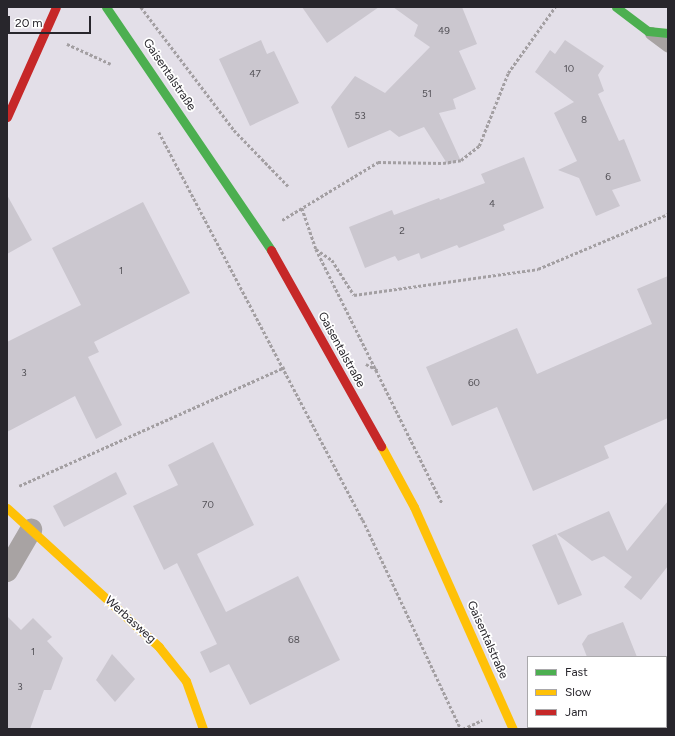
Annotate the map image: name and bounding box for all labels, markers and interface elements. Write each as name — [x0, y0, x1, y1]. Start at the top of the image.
scale bar — [10, 8, 93, 34]
text: 20 m — [15, 16, 43, 30]
house number: 49 — [438, 25, 450, 37]
street label: Gaisentalstraße — [140, 36, 198, 114]
house number: 10 — [564, 63, 574, 75]
house number: 47 — [249, 68, 261, 80]
house number: 51 — [422, 88, 432, 100]
house number: 53 — [354, 110, 366, 122]
house number: 8 — [581, 114, 587, 126]
house number: 6 — [605, 171, 611, 183]
house number: 4 — [489, 198, 495, 210]
house number: 2 — [399, 225, 405, 237]
house number: 1 — [119, 265, 123, 277]
street label: Gaisentalstraße — [314, 310, 368, 390]
house number: 3 — [21, 367, 27, 379]
house number: 60 — [468, 377, 480, 389]
house number: 70 — [202, 499, 214, 511]
street label: Werbasweg — [102, 593, 158, 647]
street label: Gaisentalstraße — [463, 599, 511, 681]
house number: 68 — [288, 634, 300, 646]
house number: 1 — [31, 646, 35, 658]
legend — [527, 656, 667, 728]
text: Fast — [565, 665, 588, 679]
house number: 3 — [17, 681, 23, 693]
text: Slow — [565, 685, 591, 699]
text: Jam — [565, 705, 588, 719]

